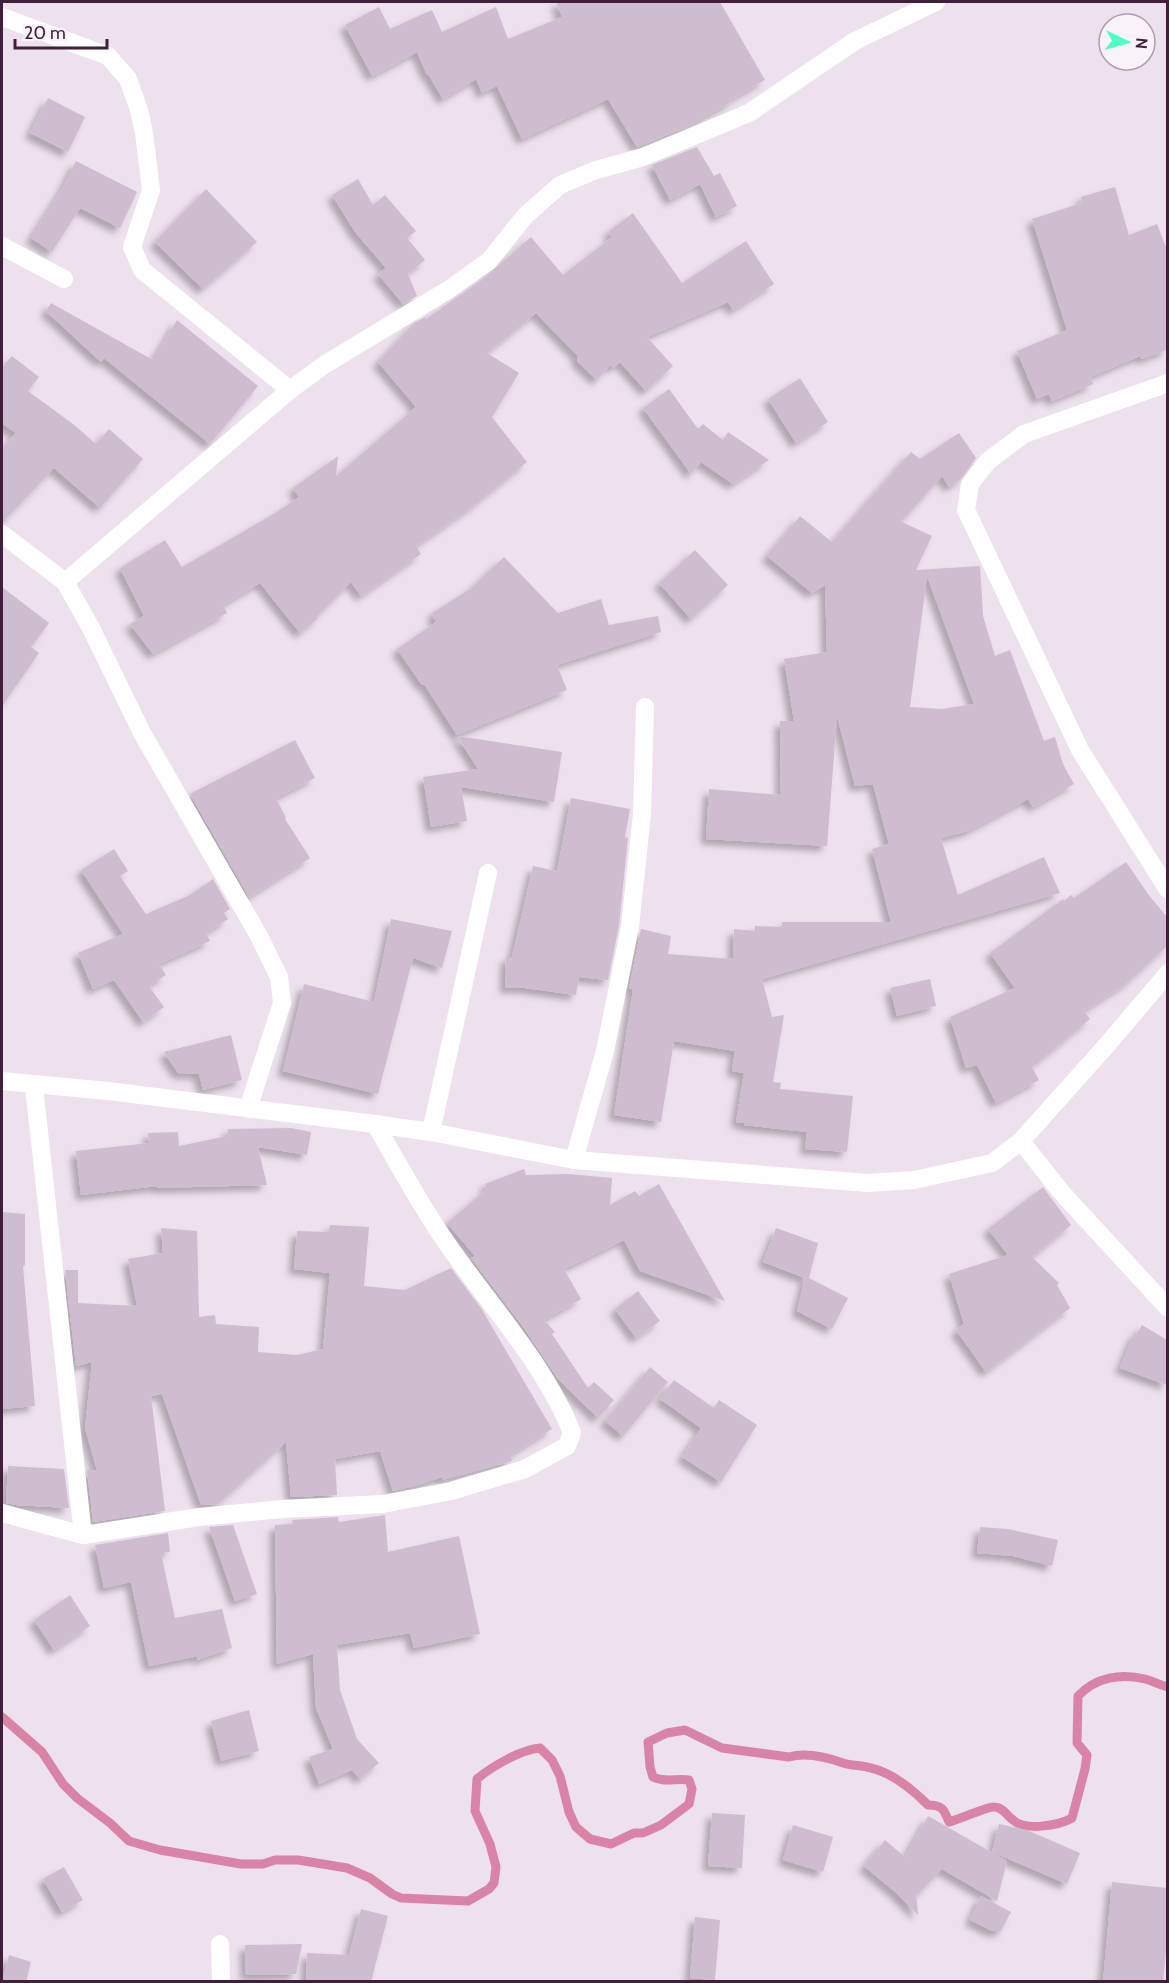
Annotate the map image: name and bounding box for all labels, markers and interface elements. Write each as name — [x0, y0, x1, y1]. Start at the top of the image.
scale bar — [15, 12, 106, 50]
north arrow — [1097, 12, 1157, 72]
text: 20 m — [24, 22, 66, 44]
text: N — [1131, 37, 1151, 50]

